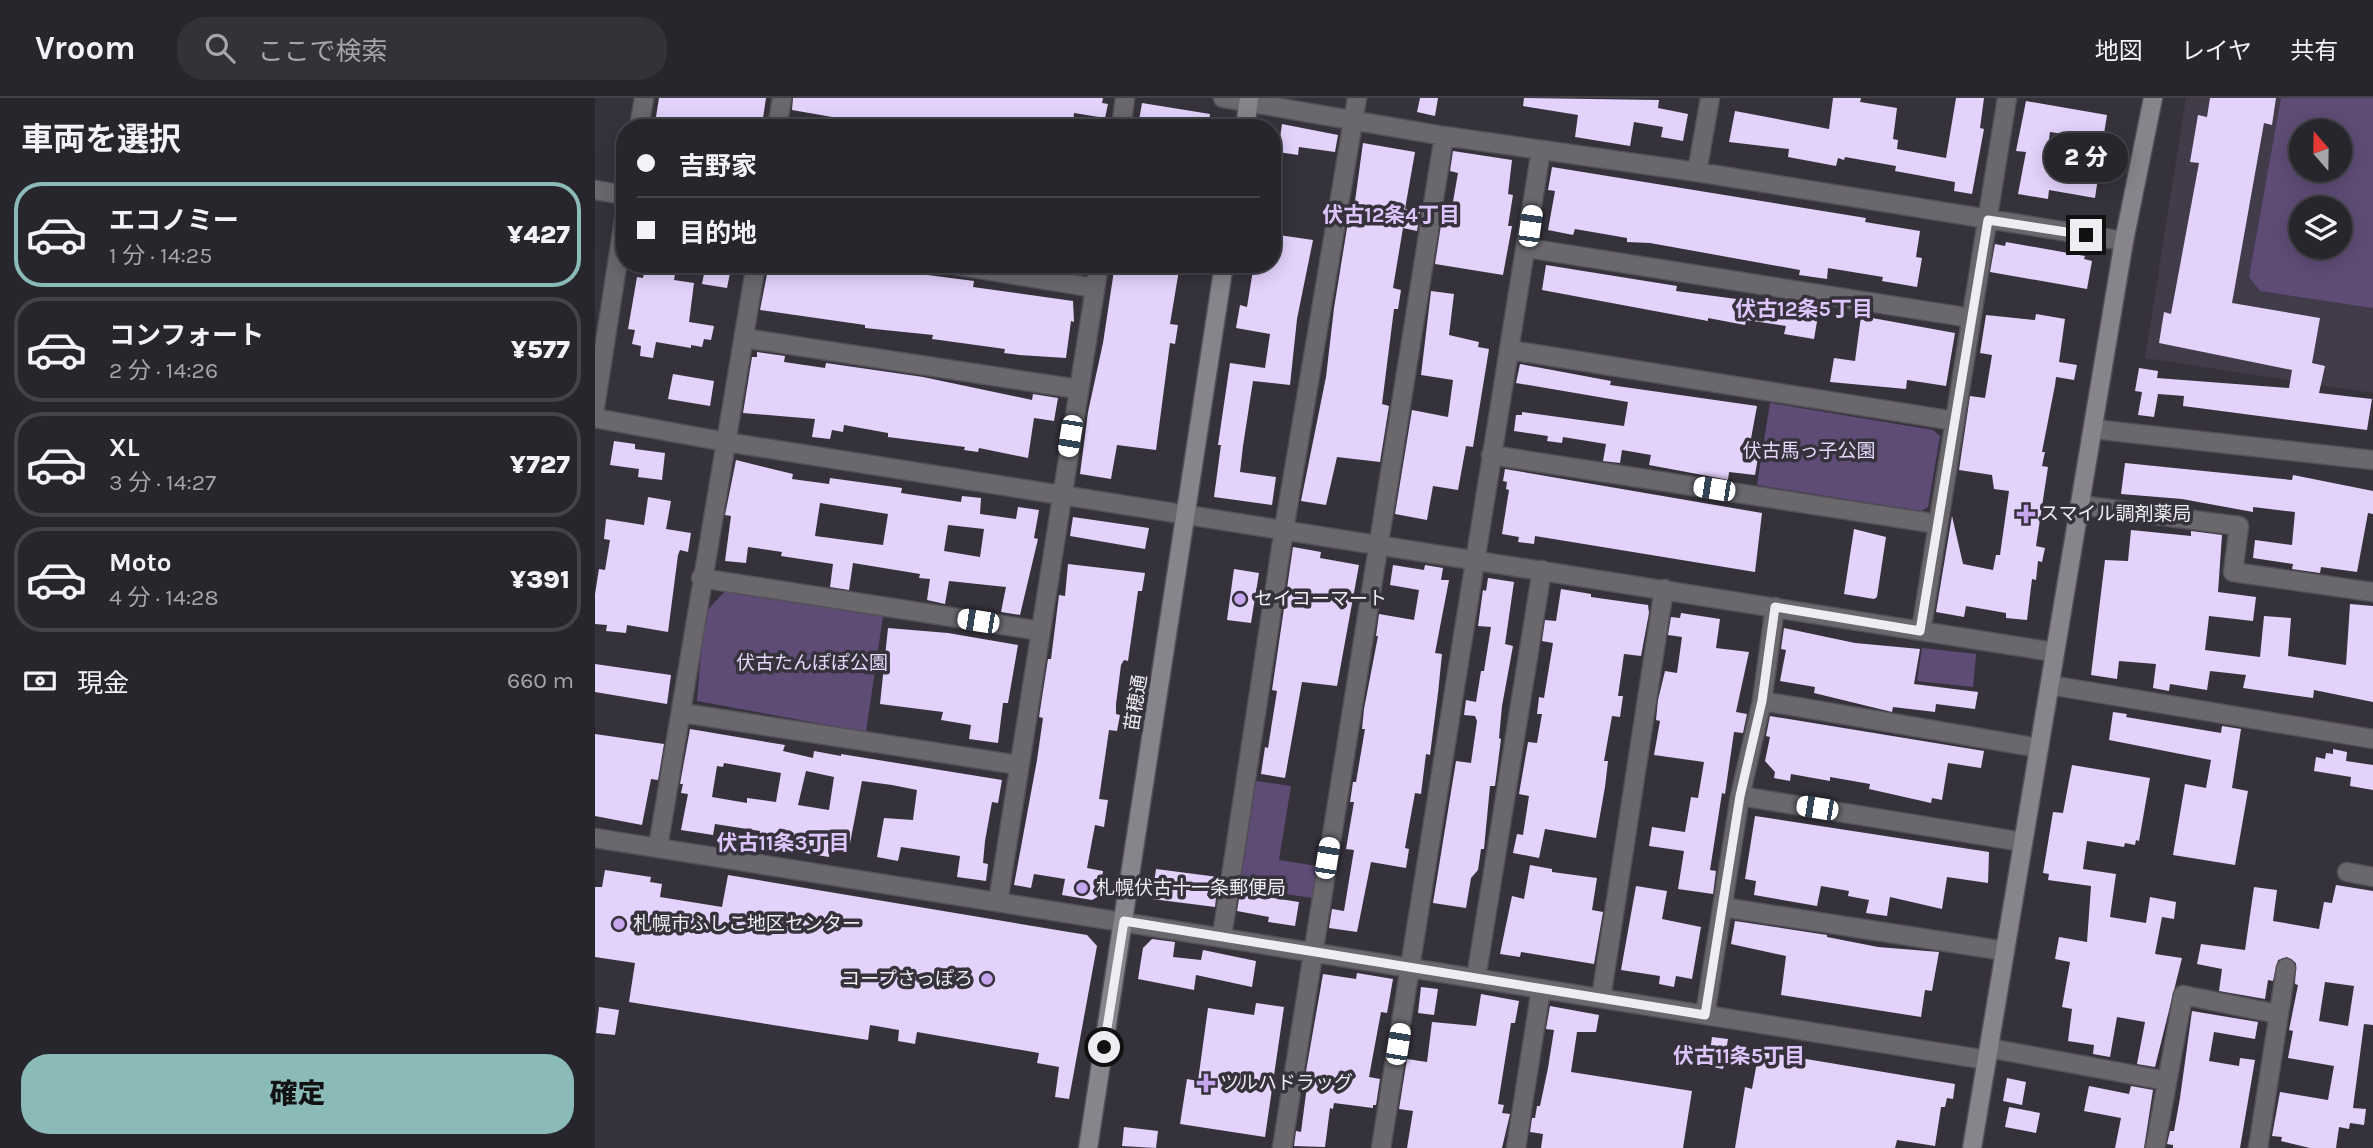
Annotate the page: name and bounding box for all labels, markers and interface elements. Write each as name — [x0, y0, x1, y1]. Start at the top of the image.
search box — [177, 17, 667, 80]
text: Vroom — [35, 29, 135, 67]
icon: search — [201, 29, 239, 67]
text: ここで検索 — [257, 36, 387, 67]
text: 地図 — [2095, 37, 2143, 65]
text: レイヤ — [2181, 37, 2252, 65]
text: 共有 — [2290, 37, 2338, 65]
north arrow — [2289, 119, 2352, 182]
map controls — [2289, 119, 2352, 259]
text: 車両を選択 — [21, 121, 181, 158]
callout: 2 分 — [2044, 134, 2128, 183]
text: 2 分 — [2064, 144, 2108, 171]
text: 吉野家 — [679, 151, 757, 182]
button: layers — [2289, 196, 2352, 259]
icon: car — [25, 203, 88, 266]
district label: 伏古12条4丁目 — [1322, 203, 1460, 227]
car — [1517, 204, 1544, 248]
text: エコノミー — [109, 205, 239, 236]
text: 目的地 — [679, 218, 757, 249]
text: ¥427 — [507, 219, 570, 250]
route end — [2070, 219, 2102, 251]
text: 1 分 · 14:25 — [109, 242, 212, 269]
district label: 伏古12条5丁目 — [1735, 297, 1873, 321]
icon: car — [25, 318, 88, 381]
text: コンフォート — [109, 320, 264, 351]
text: ¥577 — [511, 334, 570, 365]
text: 2 分 · 14:26 — [109, 357, 218, 384]
car — [1057, 414, 1084, 458]
text: XL — [109, 432, 140, 463]
icon: car — [25, 433, 88, 496]
park label: 伏古馬っ子公園 — [1742, 440, 1876, 462]
text: ¥727 — [510, 449, 570, 480]
text: 3 分 · 14:27 — [109, 469, 216, 496]
car — [1692, 475, 1737, 503]
place label: スマイル調剤薬局 — [2040, 503, 2191, 525]
marker: スマイル調剤薬局 — [2018, 506, 2034, 522]
text: Moto — [109, 547, 171, 578]
icon: car — [25, 548, 88, 611]
text: ¥391 — [510, 564, 570, 595]
text: 4 分 · 14:28 — [109, 584, 219, 611]
place label: セイコーマート — [1254, 588, 1387, 610]
marker: セイコーマート — [1232, 591, 1248, 607]
car — [956, 607, 1001, 635]
park label: 伏古たんぽぽ公園 — [736, 652, 888, 674]
icon: cash — [21, 662, 59, 700]
text: 660 m — [507, 667, 574, 694]
text: 現金 — [77, 668, 129, 699]
street label: 苗穂通 — [1121, 673, 1151, 733]
car — [1795, 794, 1840, 822]
district label: 伏古11条3丁目 — [716, 831, 850, 855]
car — [1314, 836, 1341, 880]
place label: 札幌伏古十一条郵便局 — [1096, 877, 1286, 899]
marker: 札幌伏古十一条郵便局 — [1074, 880, 1090, 896]
place label: 札幌市ふしこ地区センター — [633, 913, 861, 935]
marker: 札幌市ふしこ地区センター — [611, 916, 627, 932]
place label: コープさっぽろ — [841, 968, 973, 990]
marker: コープさっぽろ — [979, 971, 995, 987]
car — [1385, 1022, 1412, 1066]
route start — [1088, 1031, 1120, 1063]
district label: 伏古11条5丁目 — [1673, 1044, 1805, 1068]
button: 確定 — [21, 1054, 574, 1134]
place label: ツルハドラッグ — [1220, 1072, 1353, 1094]
marker: ツルハドラッグ — [1198, 1075, 1214, 1091]

